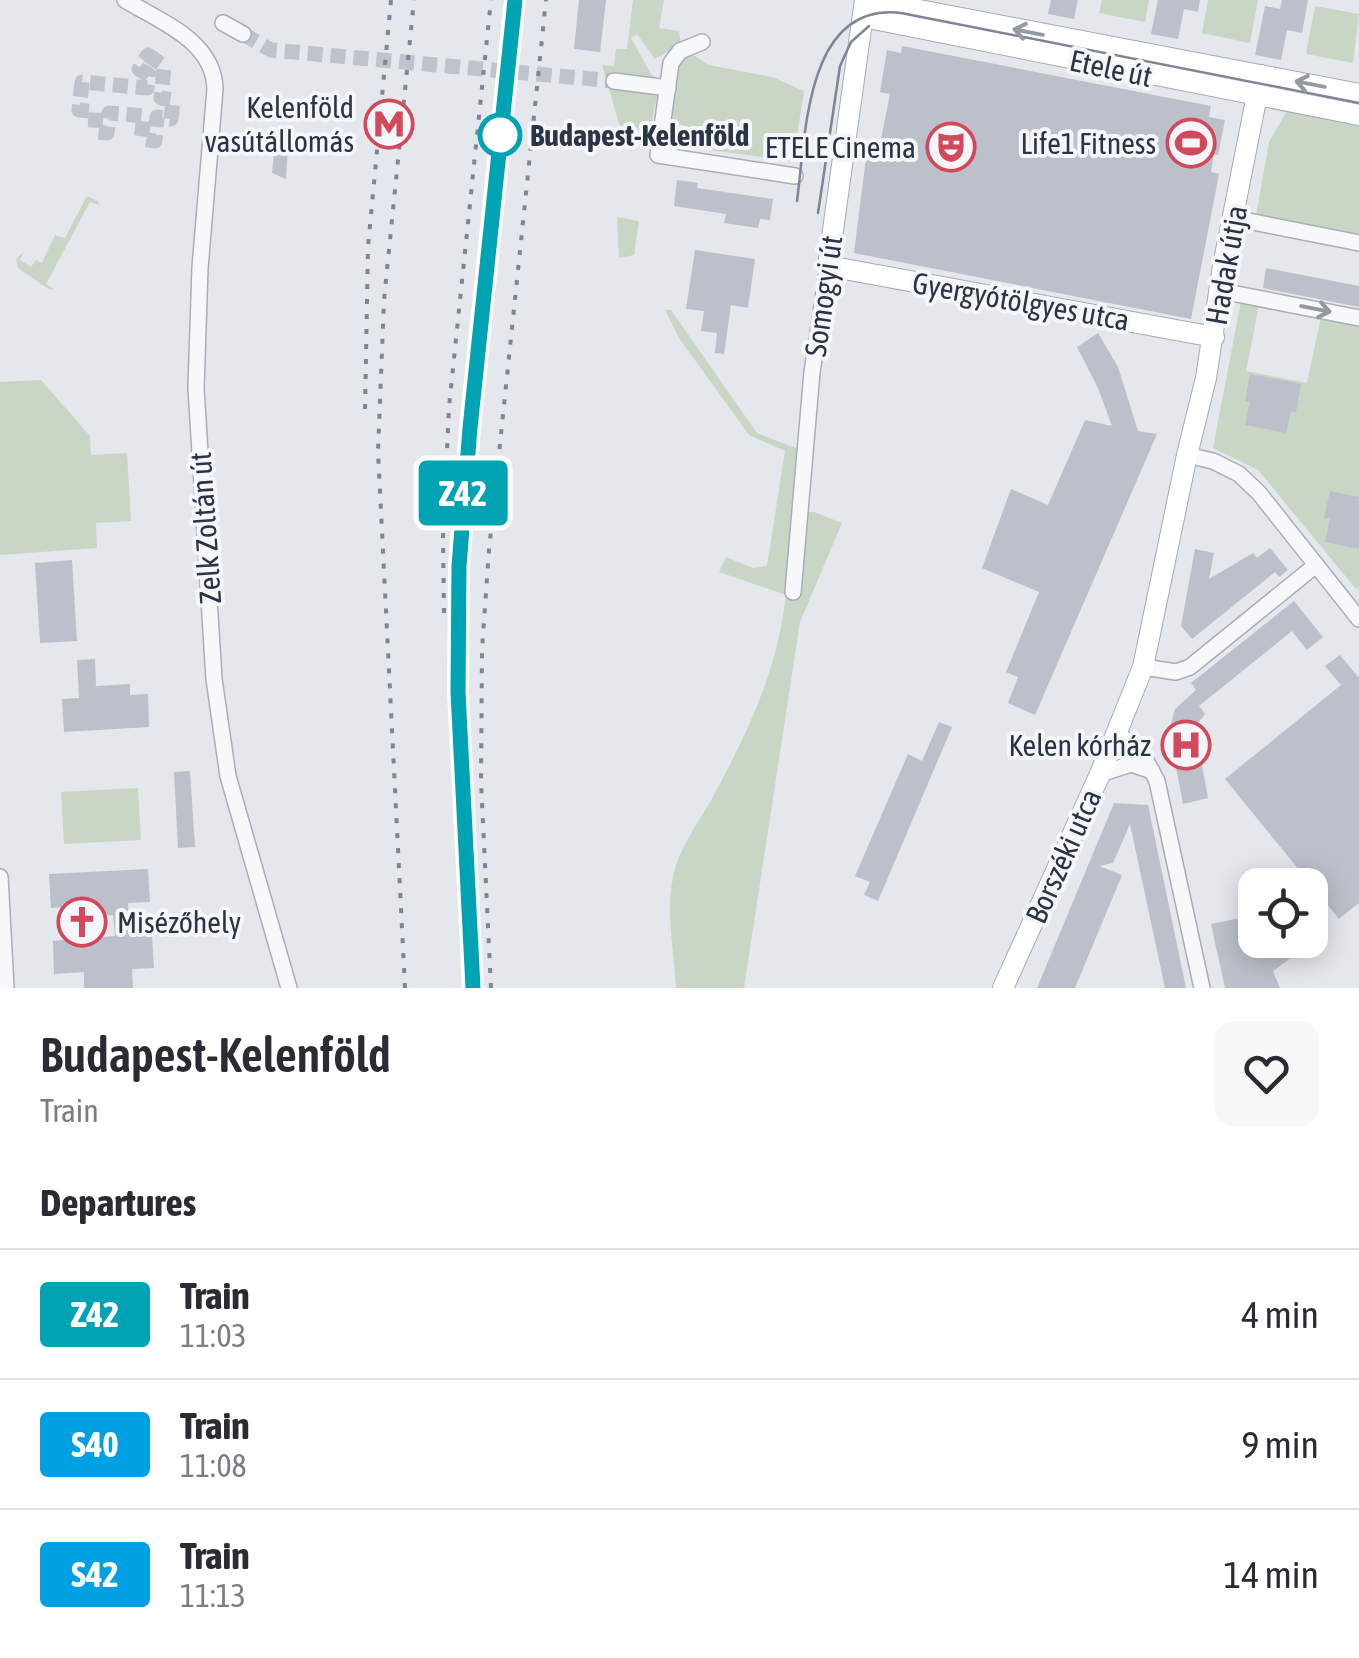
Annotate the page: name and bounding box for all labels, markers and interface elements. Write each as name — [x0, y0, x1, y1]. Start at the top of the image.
one-way arrow — [1013, 21, 1045, 40]
street label: Etele út — [1067, 43, 1155, 93]
one-way arrow — [1295, 74, 1327, 93]
place label: Kelenföld vasútállomás — [204, 90, 354, 158]
metro station icon: Kelenföld vasútállomás — [363, 98, 415, 150]
marker: Budapest-Kelenföld — [479, 114, 521, 156]
sports icon: Life1 Fitness — [1165, 117, 1217, 169]
place label: Budapest-Kelenföld — [530, 118, 749, 152]
theatre icon: ETELE Cinema — [925, 121, 977, 173]
place label: Life1 Fitness — [1020, 126, 1156, 160]
place label: ETELE Cinema — [765, 130, 916, 164]
street label: Hadak útja — [1199, 203, 1253, 327]
street label: Somogyi út — [798, 233, 848, 359]
street label: Gyergyótölgyes utca — [910, 265, 1132, 337]
one-way arrow — [1299, 301, 1331, 320]
street label: Zelk Zoltán út — [183, 451, 227, 605]
line badge: Z42 — [406, 460, 520, 526]
text: Z42 — [439, 473, 487, 513]
hospital icon: Kelen kórház — [1160, 719, 1212, 771]
place label: Kelen kórház — [1009, 728, 1151, 762]
street label: Borszéki utca — [1018, 784, 1108, 928]
map controls — [1238, 868, 1328, 958]
button: locate — [1238, 868, 1328, 958]
church icon: Misézőhely — [56, 896, 108, 948]
place label: Misézőhely — [117, 905, 241, 939]
button: heart — [1214, 1021, 1319, 1126]
text: Budapest-Kelenföld — [40, 1027, 391, 1082]
text: Train — [40, 1092, 99, 1129]
text: Departures — [40, 1181, 196, 1224]
text: Train — [180, 1274, 250, 1317]
text: 4 min — [1241, 1293, 1319, 1336]
text: Z42 — [71, 1294, 119, 1334]
text: 11:03 — [180, 1317, 247, 1354]
text: Train — [180, 1404, 250, 1447]
text: 9 min — [1241, 1423, 1319, 1466]
text: S40 — [71, 1424, 119, 1464]
text: 11:08 — [180, 1447, 247, 1484]
text: Train — [180, 1534, 250, 1577]
text: 14 min — [1224, 1553, 1319, 1596]
text: S42 — [71, 1554, 119, 1594]
text: 11:13 — [180, 1577, 246, 1614]

